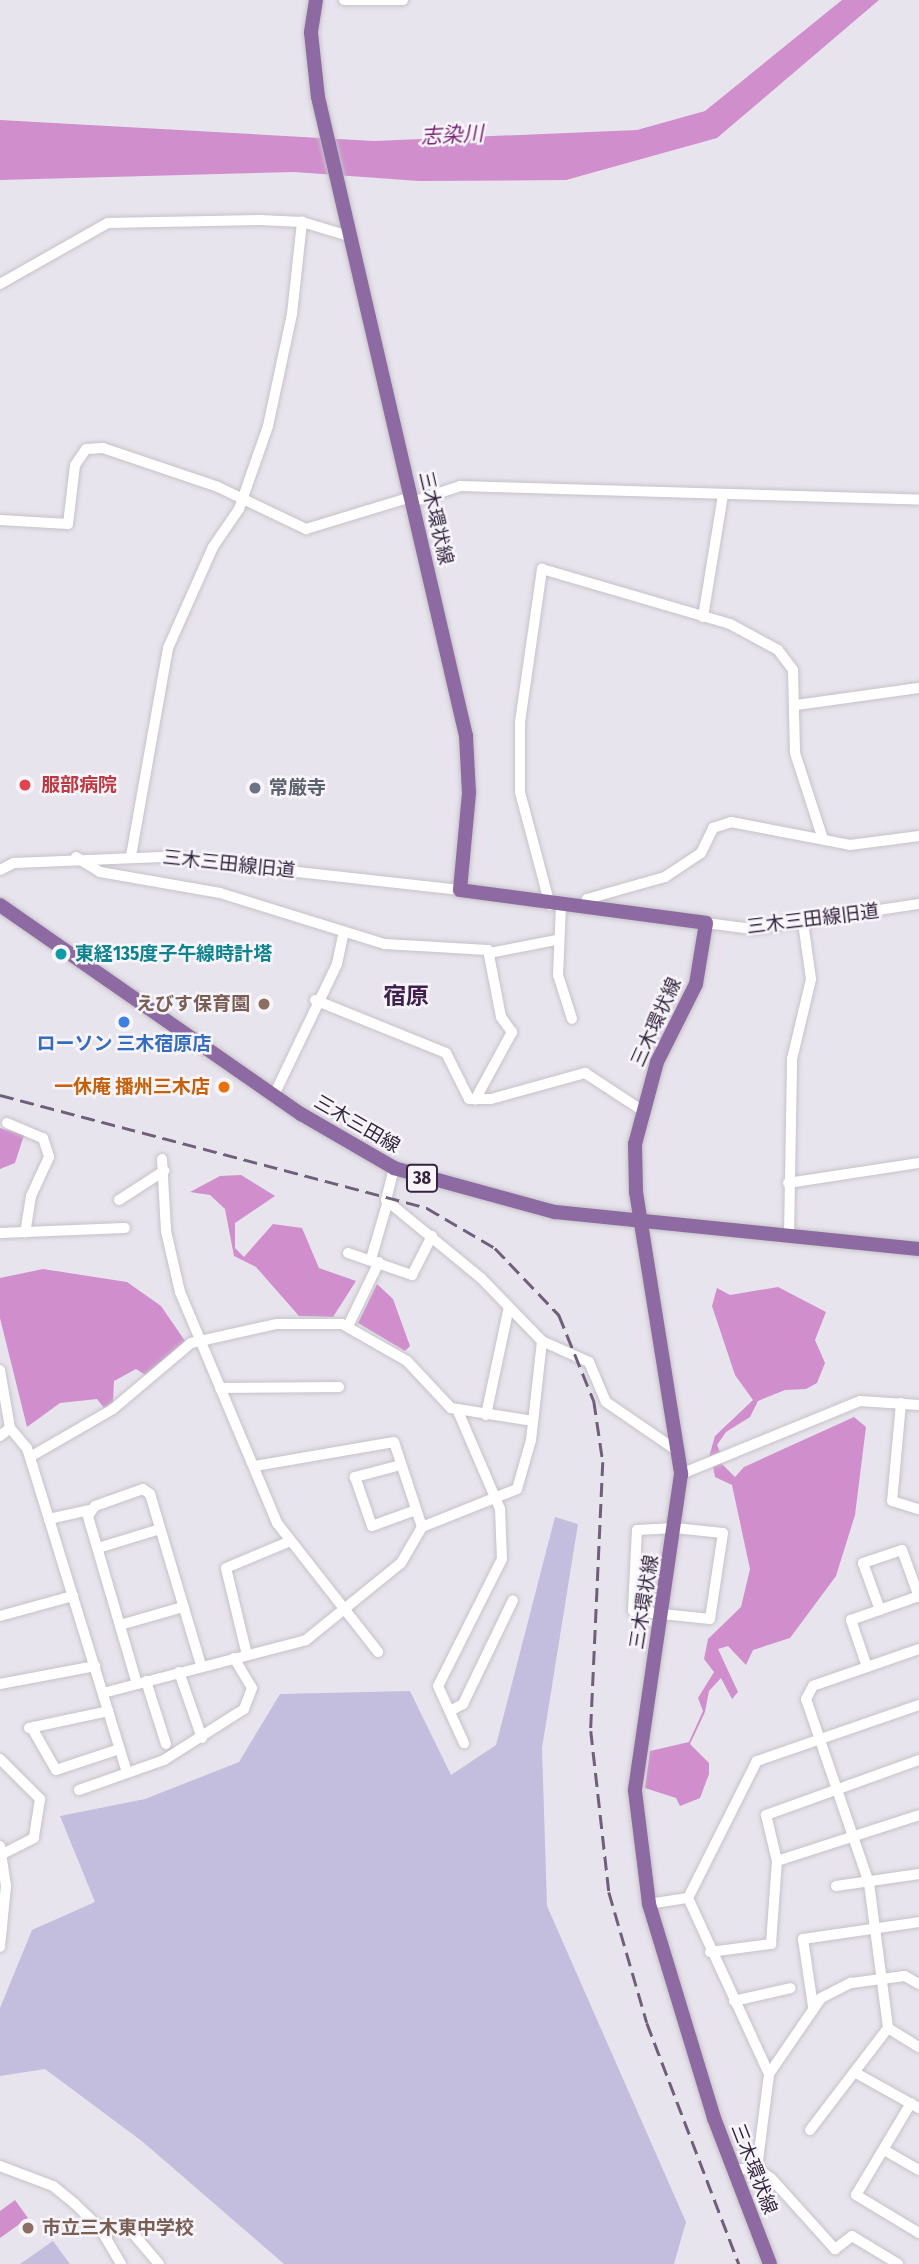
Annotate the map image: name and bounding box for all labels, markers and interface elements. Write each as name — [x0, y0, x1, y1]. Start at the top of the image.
water label: 志染川 — [420, 121, 484, 149]
street label: 三木環状線 — [414, 469, 458, 567]
place label: 服部病院 — [41, 774, 117, 796]
marker: 服部病院 — [15, 775, 35, 795]
place label: 常厳寺 — [269, 777, 326, 799]
marker: 常厳寺 — [247, 780, 263, 796]
street label: 三木三田線旧道 — [162, 846, 296, 882]
street label: 三木三田線旧道 — [746, 900, 880, 938]
place label: 東経135度子午線時計塔 — [75, 943, 272, 965]
marker: 東経135度子午線時計塔 — [53, 946, 69, 962]
street label: 三木環状線 — [626, 974, 686, 1070]
district label: 宿原 — [383, 982, 429, 1010]
place label: えびす保育園 — [136, 993, 250, 1015]
marker: えびす保育園 — [256, 996, 272, 1012]
marker: ローソン 三木宿原店 — [116, 1014, 132, 1030]
place label: ローソン 三木宿原店 — [37, 1033, 211, 1055]
place label: 一休庵 播州三木店 — [54, 1076, 210, 1098]
marker: 一休庵 播州三木店 — [216, 1079, 232, 1095]
street label: 三木三田線 — [310, 1090, 404, 1158]
road number: 38 — [404, 1163, 440, 1192]
street label: 三木環状線 — [625, 1553, 663, 1651]
street label: 三木環状線 — [726, 2121, 782, 2217]
place label: 市立三木東中学校 — [42, 2217, 194, 2239]
marker: 市立三木東中学校 — [20, 2220, 36, 2236]

